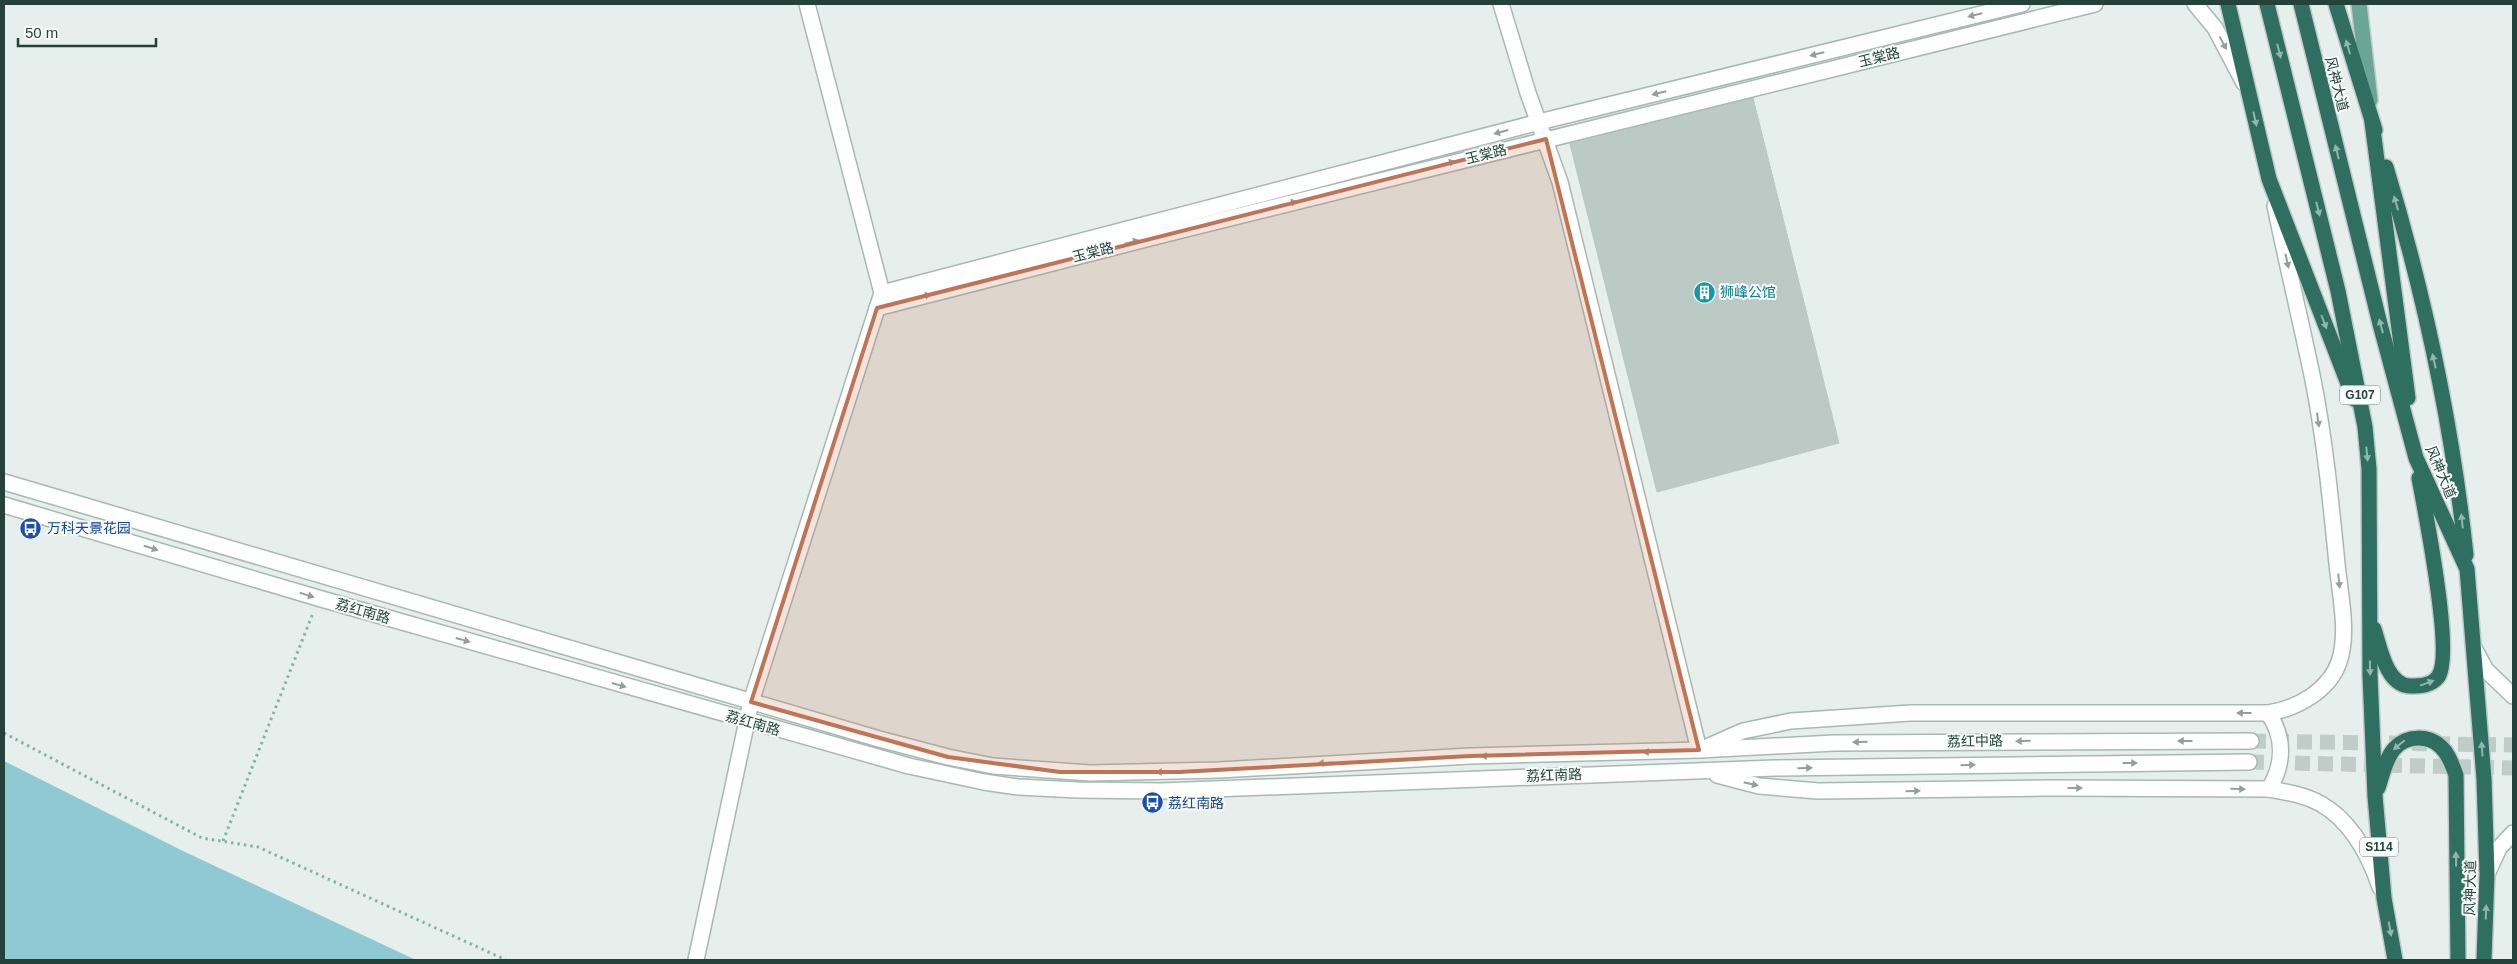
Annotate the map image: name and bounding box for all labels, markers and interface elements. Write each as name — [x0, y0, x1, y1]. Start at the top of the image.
one-way arrow — [1967, 11, 1982, 19]
scale bar — [18, 15, 155, 47]
text: 50 m — [25, 24, 58, 41]
one-way arrow — [2219, 36, 2227, 51]
one-way arrow — [2344, 40, 2352, 55]
street label: 玉棠路 — [1857, 44, 1901, 70]
one-way arrow — [2275, 44, 2283, 59]
one-way arrow — [1809, 50, 1824, 58]
street label: 风神大道 — [2322, 55, 2352, 113]
one-way arrow — [1652, 89, 1667, 97]
one-way arrow — [2251, 112, 2259, 127]
one-way arrow — [1494, 128, 1509, 136]
street label: 玉棠路 — [1464, 141, 1508, 167]
one-way arrow — [2333, 144, 2341, 159]
one-way arrow — [1440, 159, 1455, 167]
one-way arrow — [2392, 195, 2400, 210]
one-way arrow — [1282, 199, 1297, 207]
one-way arrow — [2314, 201, 2322, 216]
one-way arrow — [1125, 238, 1140, 246]
street label: 玉棠路 — [1071, 239, 1115, 265]
one-way arrow — [2283, 253, 2291, 269]
building icon: 狮峰公馆 — [1692, 280, 1716, 304]
place label: 狮峰公馆 — [1720, 284, 1776, 300]
one-way arrow — [917, 292, 932, 300]
one-way arrow — [2320, 315, 2328, 330]
one-way arrow — [2376, 319, 2384, 334]
one-way arrow — [2430, 353, 2438, 368]
road number: G107 — [2340, 386, 2380, 404]
one-way arrow — [2315, 412, 2323, 428]
street label: 风神大道 — [2423, 443, 2459, 501]
one-way arrow — [2363, 446, 2371, 462]
one-way arrow — [2458, 512, 2466, 528]
bus stop icon: 万科天景花园 — [19, 516, 43, 540]
place label: 万科天景花园 — [47, 520, 131, 536]
one-way arrow — [144, 545, 159, 553]
one-way arrow — [2335, 574, 2343, 590]
one-way arrow — [299, 591, 314, 599]
street label: 荔红南路 — [334, 596, 392, 626]
one-way arrow — [456, 636, 471, 644]
one-way arrow — [2367, 661, 2375, 677]
one-way arrow — [2420, 679, 2435, 687]
one-way arrow — [612, 681, 627, 689]
street label: 荔红南路 — [724, 708, 782, 738]
one-way arrow — [2235, 709, 2251, 717]
street label: 荔红中路 — [1947, 733, 2003, 749]
one-way arrow — [2014, 737, 2030, 745]
one-way arrow — [2177, 737, 2193, 745]
one-way arrow — [1852, 739, 1868, 747]
one-way arrow — [2393, 740, 2406, 751]
one-way arrow — [2478, 741, 2486, 757]
one-way arrow — [1642, 748, 1658, 756]
one-way arrow — [1479, 752, 1495, 760]
one-way arrow — [2122, 759, 2138, 767]
one-way arrow — [1317, 760, 1333, 768]
one-way arrow — [1960, 761, 1976, 769]
one-way arrow — [1797, 763, 1813, 771]
street label: 荔红南路 — [1526, 766, 1582, 784]
one-way arrow — [1155, 768, 1171, 776]
one-way arrow — [1743, 780, 1758, 788]
one-way arrow — [2067, 784, 2083, 792]
one-way arrow — [2230, 785, 2246, 793]
one-way arrow — [1905, 786, 1921, 794]
bus stop icon: 荔红南路 — [1140, 791, 1164, 815]
place label: 荔红南路 — [1168, 795, 1224, 811]
road number: S114 — [2360, 838, 2398, 856]
one-way arrow — [2452, 851, 2460, 867]
street label: 风神大道 — [2462, 860, 2478, 916]
one-way arrow — [2482, 903, 2490, 919]
one-way arrow — [2386, 922, 2394, 938]

